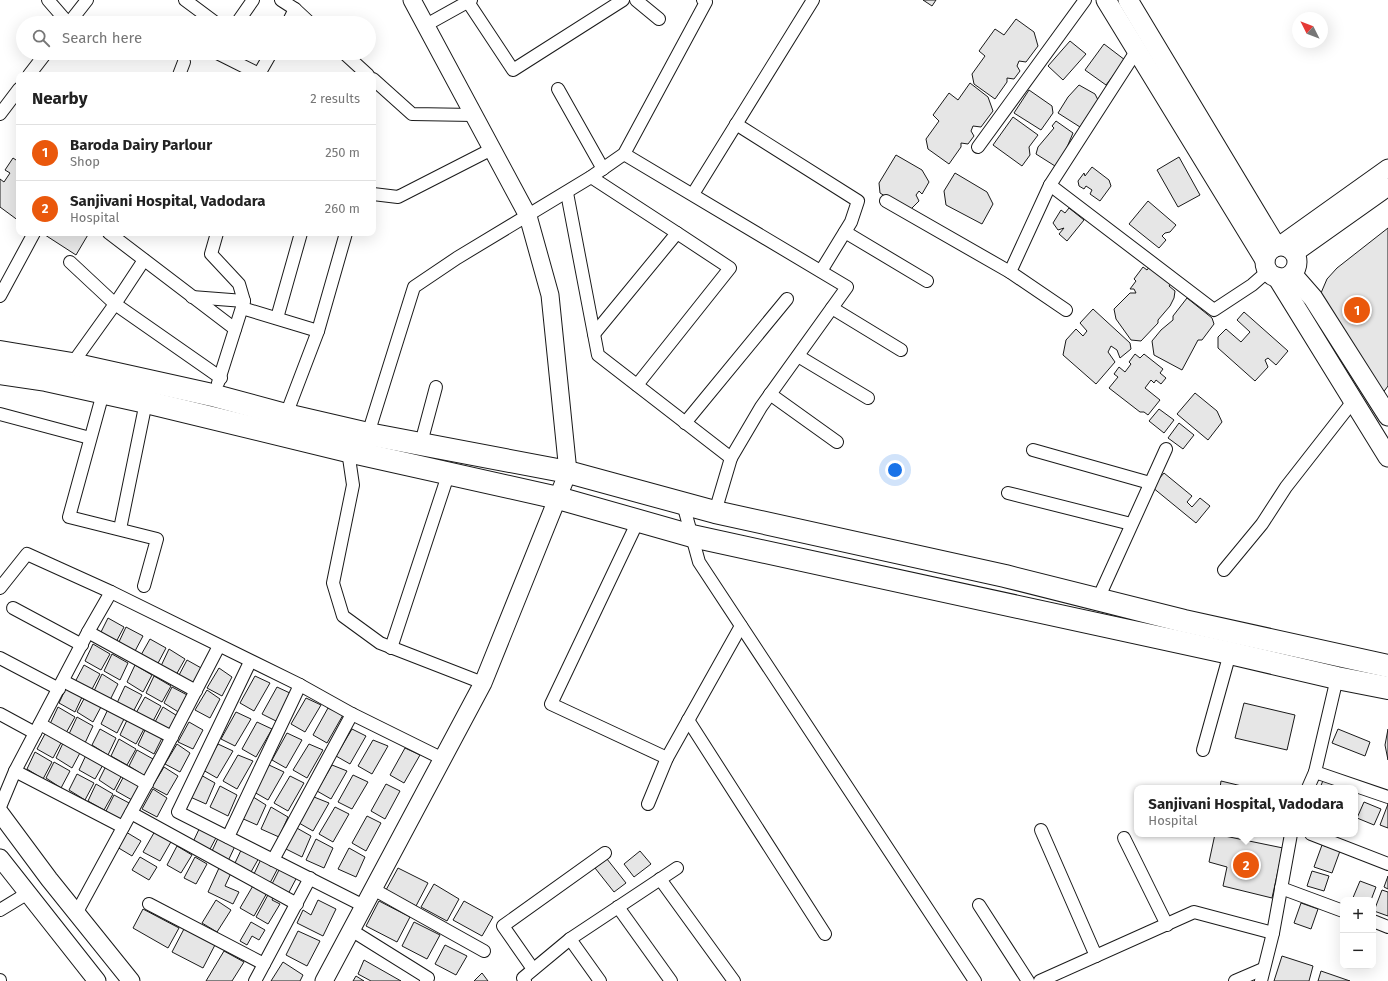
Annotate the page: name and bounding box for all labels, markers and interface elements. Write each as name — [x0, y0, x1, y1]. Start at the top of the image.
north arrow — [1292, 12, 1328, 48]
search box — [16, 16, 376, 60]
icon: search — [30, 27, 52, 49]
text: Search here — [62, 29, 142, 47]
text: Nearby — [32, 88, 87, 109]
text: 2 results — [310, 91, 360, 106]
text: Baroda Dairy Parlour — [70, 136, 212, 154]
text: 1 — [42, 145, 48, 160]
text: 250 m — [325, 145, 360, 160]
text: Shop — [70, 154, 100, 169]
text: Sanjivani Hospital, Vadodara — [70, 192, 265, 210]
text: 2 — [42, 201, 48, 216]
text: 260 m — [325, 201, 360, 216]
text: Hospital — [70, 210, 119, 225]
pin: 1 — [1344, 295, 1370, 325]
your location — [885, 460, 905, 480]
popup — [1134, 785, 1358, 837]
text: Sanjivani Hospital, Vadodara — [1148, 795, 1344, 813]
text: Hospital — [1148, 813, 1198, 828]
pin: 2 — [1233, 850, 1259, 880]
map controls — [1340, 897, 1376, 969]
button: + — [1340, 897, 1376, 933]
button: − — [1340, 933, 1376, 969]

